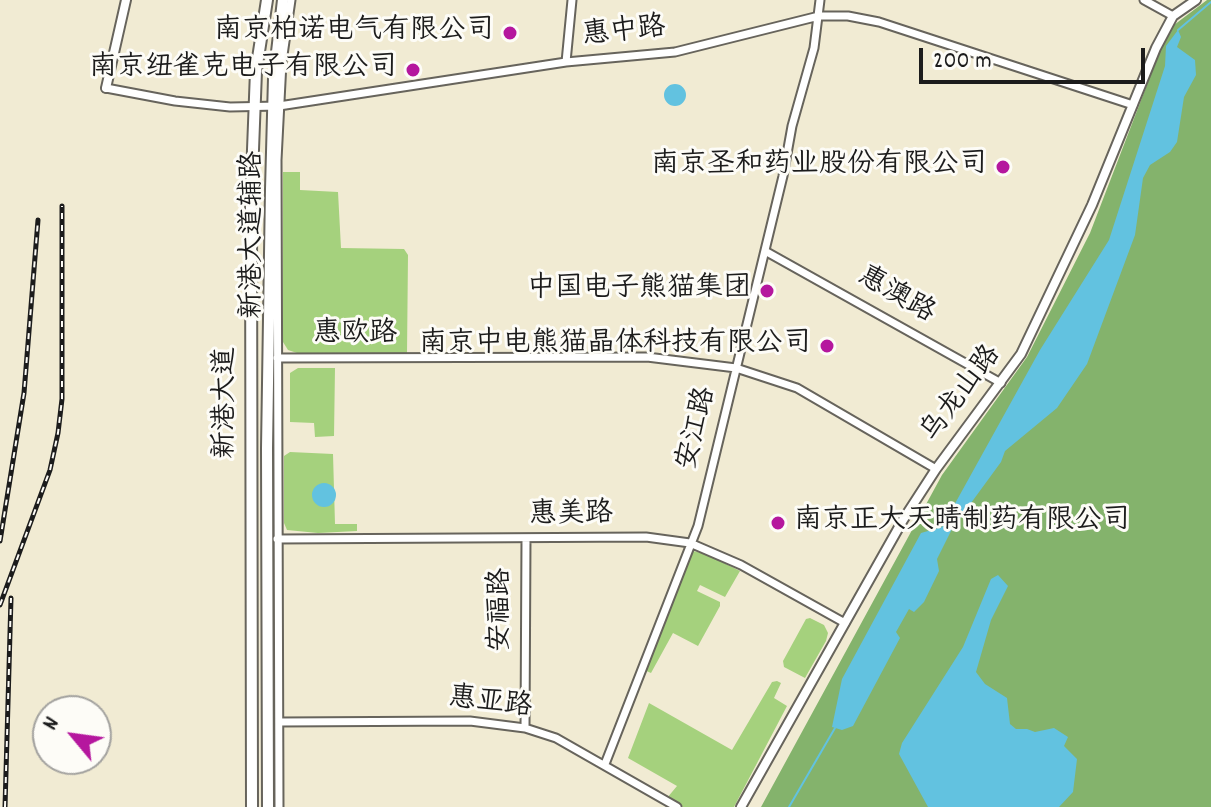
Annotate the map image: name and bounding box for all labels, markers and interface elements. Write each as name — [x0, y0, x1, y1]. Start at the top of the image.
street label: 惠中路 — [580, 13, 668, 55]
place label: 南京柏诺电气有限公司 — [214, 16, 494, 50]
marker: 南京柏诺电气有限公司 — [501, 24, 519, 42]
scale bar — [923, 32, 1149, 82]
text: 200 m — [933, 45, 992, 79]
place label: 南京纽雀克电子有限公司 — [89, 53, 397, 87]
marker: 南京纽雀克电子有限公司 — [404, 61, 422, 79]
place label: 南京圣和药业股份有限公司 — [651, 150, 987, 184]
street label: 新港大道辅路 — [238, 151, 272, 319]
marker: 南京圣和药业股份有限公司 — [994, 158, 1012, 176]
street label: 惠澳路 — [850, 261, 940, 333]
place label: 中国电子熊猫集团 — [527, 274, 751, 308]
marker: 中国电子熊猫集团 — [758, 282, 776, 300]
street label: 惠欧路 — [313, 319, 397, 353]
place label: 南京中电熊猫晶体科技有限公司 — [419, 329, 811, 363]
marker: 南京中电熊猫晶体科技有限公司 — [818, 337, 836, 355]
street label: 乌龙山路 — [916, 340, 1010, 450]
street label: 新港大道 — [211, 347, 245, 459]
street label: 安江路 — [673, 384, 725, 474]
street label: 惠美路 — [529, 499, 613, 535]
place label: 南京正大天晴制药有限公司 — [794, 506, 1130, 540]
marker: 南京正大天晴制药有限公司 — [769, 514, 787, 532]
street label: 安福路 — [486, 568, 520, 652]
street label: 惠亚路 — [446, 683, 534, 727]
north arrow — [32, 695, 112, 775]
text: N — [36, 712, 69, 736]

